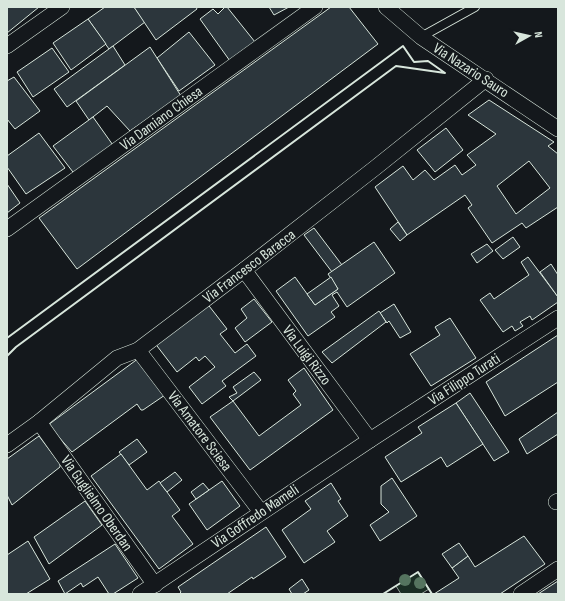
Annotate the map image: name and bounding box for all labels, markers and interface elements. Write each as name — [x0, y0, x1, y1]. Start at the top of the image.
north arrow — [509, 16, 549, 56]
text: N — [532, 31, 545, 39]
street label: Via Nazario Sauro — [429, 39, 512, 102]
street label: Via Damiano Chiesa — [116, 82, 207, 155]
street label: Via Francesco Baracca — [199, 225, 300, 308]
street label: Via Luigi Rizzo — [278, 322, 335, 389]
street label: Via Filippo Turati — [425, 349, 504, 410]
street label: Via Amatore Sciesa — [163, 388, 236, 475]
street label: Via Guglielmo Oberdan — [57, 452, 137, 555]
street label: Via Goffredo Mameli — [208, 480, 303, 553]

